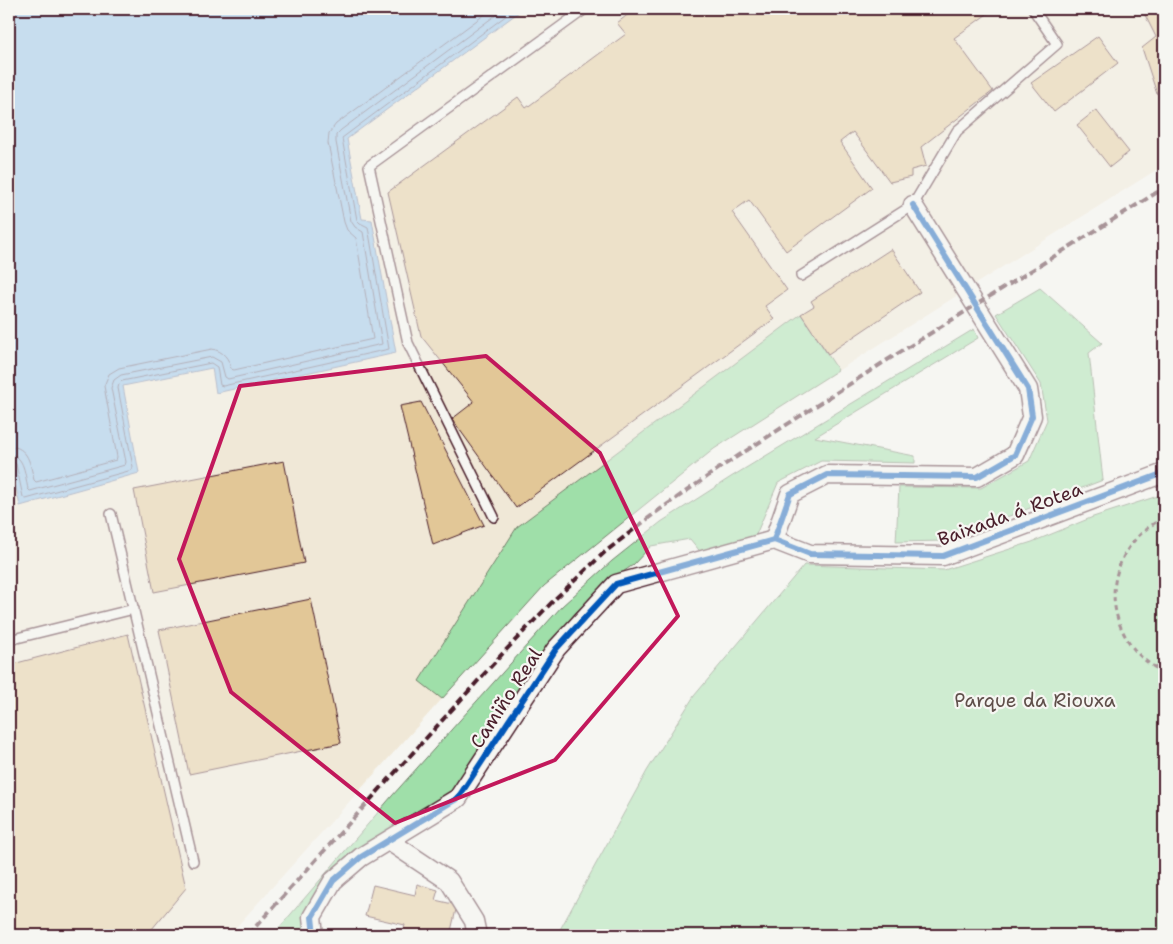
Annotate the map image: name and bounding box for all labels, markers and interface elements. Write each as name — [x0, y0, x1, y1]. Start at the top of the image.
street label: Baixada á Rotea — [934, 476, 1086, 552]
street label: Camiño Real — [464, 643, 548, 753]
park label: Parque da Riouxa — [954, 688, 1116, 713]

